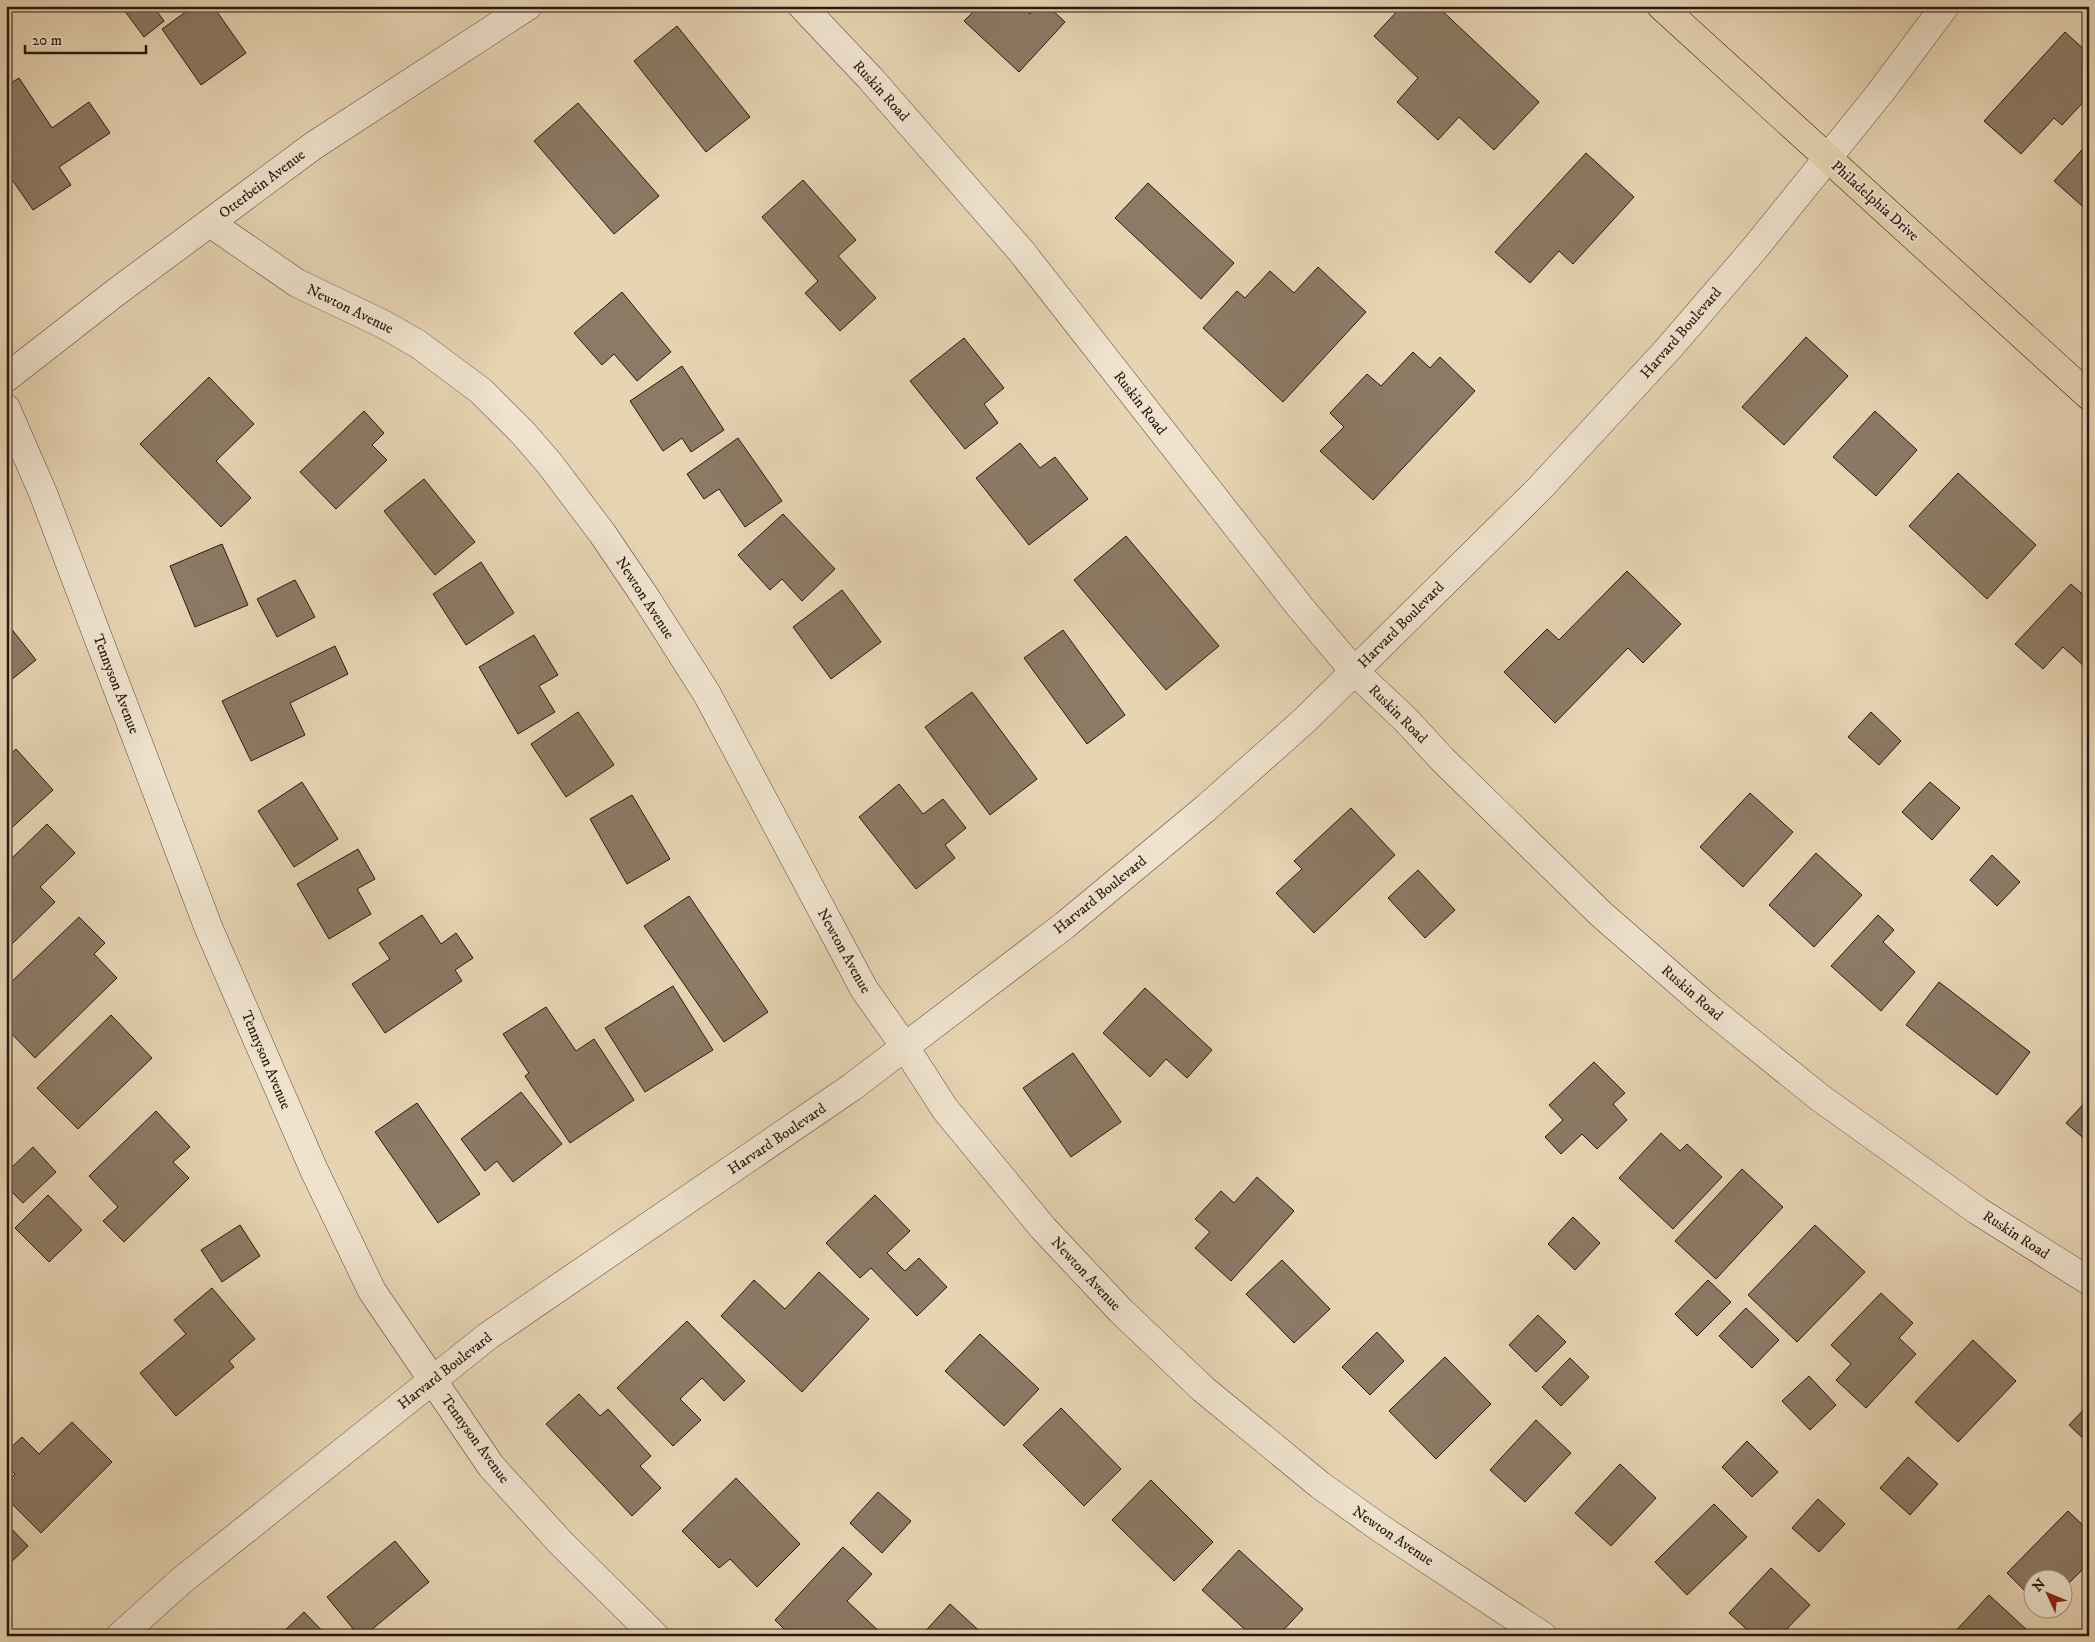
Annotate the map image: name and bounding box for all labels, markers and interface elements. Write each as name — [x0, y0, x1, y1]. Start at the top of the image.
scale bar — [25, 22, 146, 54]
text: 20 m — [32, 31, 62, 50]
street label: Ruskin Road — [849, 57, 914, 126]
street label: Otterbein Avenue — [215, 145, 309, 223]
street label: Philadelphia Drive — [1827, 157, 1923, 245]
street label: Newton Avenue — [303, 280, 397, 338]
street label: Harvard Boulevard — [1636, 283, 1726, 382]
street label: Ruskin Road — [1109, 367, 1171, 439]
street label: Newton Avenue — [611, 553, 679, 643]
street label: Harvard Boulevard — [1354, 577, 1449, 672]
street label: Tennyson Avenue — [88, 631, 144, 737]
street label: Ruskin Road — [1365, 681, 1432, 748]
street label: Harvard Boulevard — [1049, 851, 1151, 938]
street label: Newton Avenue — [813, 905, 875, 997]
street label: Ruskin Road — [1657, 961, 1727, 1025]
street label: Tennyson Avenue — [237, 1008, 295, 1112]
street label: Harvard Boulevard — [724, 1099, 830, 1179]
street label: Ruskin Road — [1979, 1206, 2053, 1264]
street label: Newton Avenue — [1047, 1233, 1125, 1315]
street label: Harvard Boulevard — [394, 1328, 496, 1414]
street label: Tennyson Avenue — [436, 1391, 514, 1487]
street label: Newton Avenue — [1349, 1502, 1437, 1570]
north arrow — [2022, 1570, 2072, 1620]
text: N — [2029, 1575, 2050, 1596]

